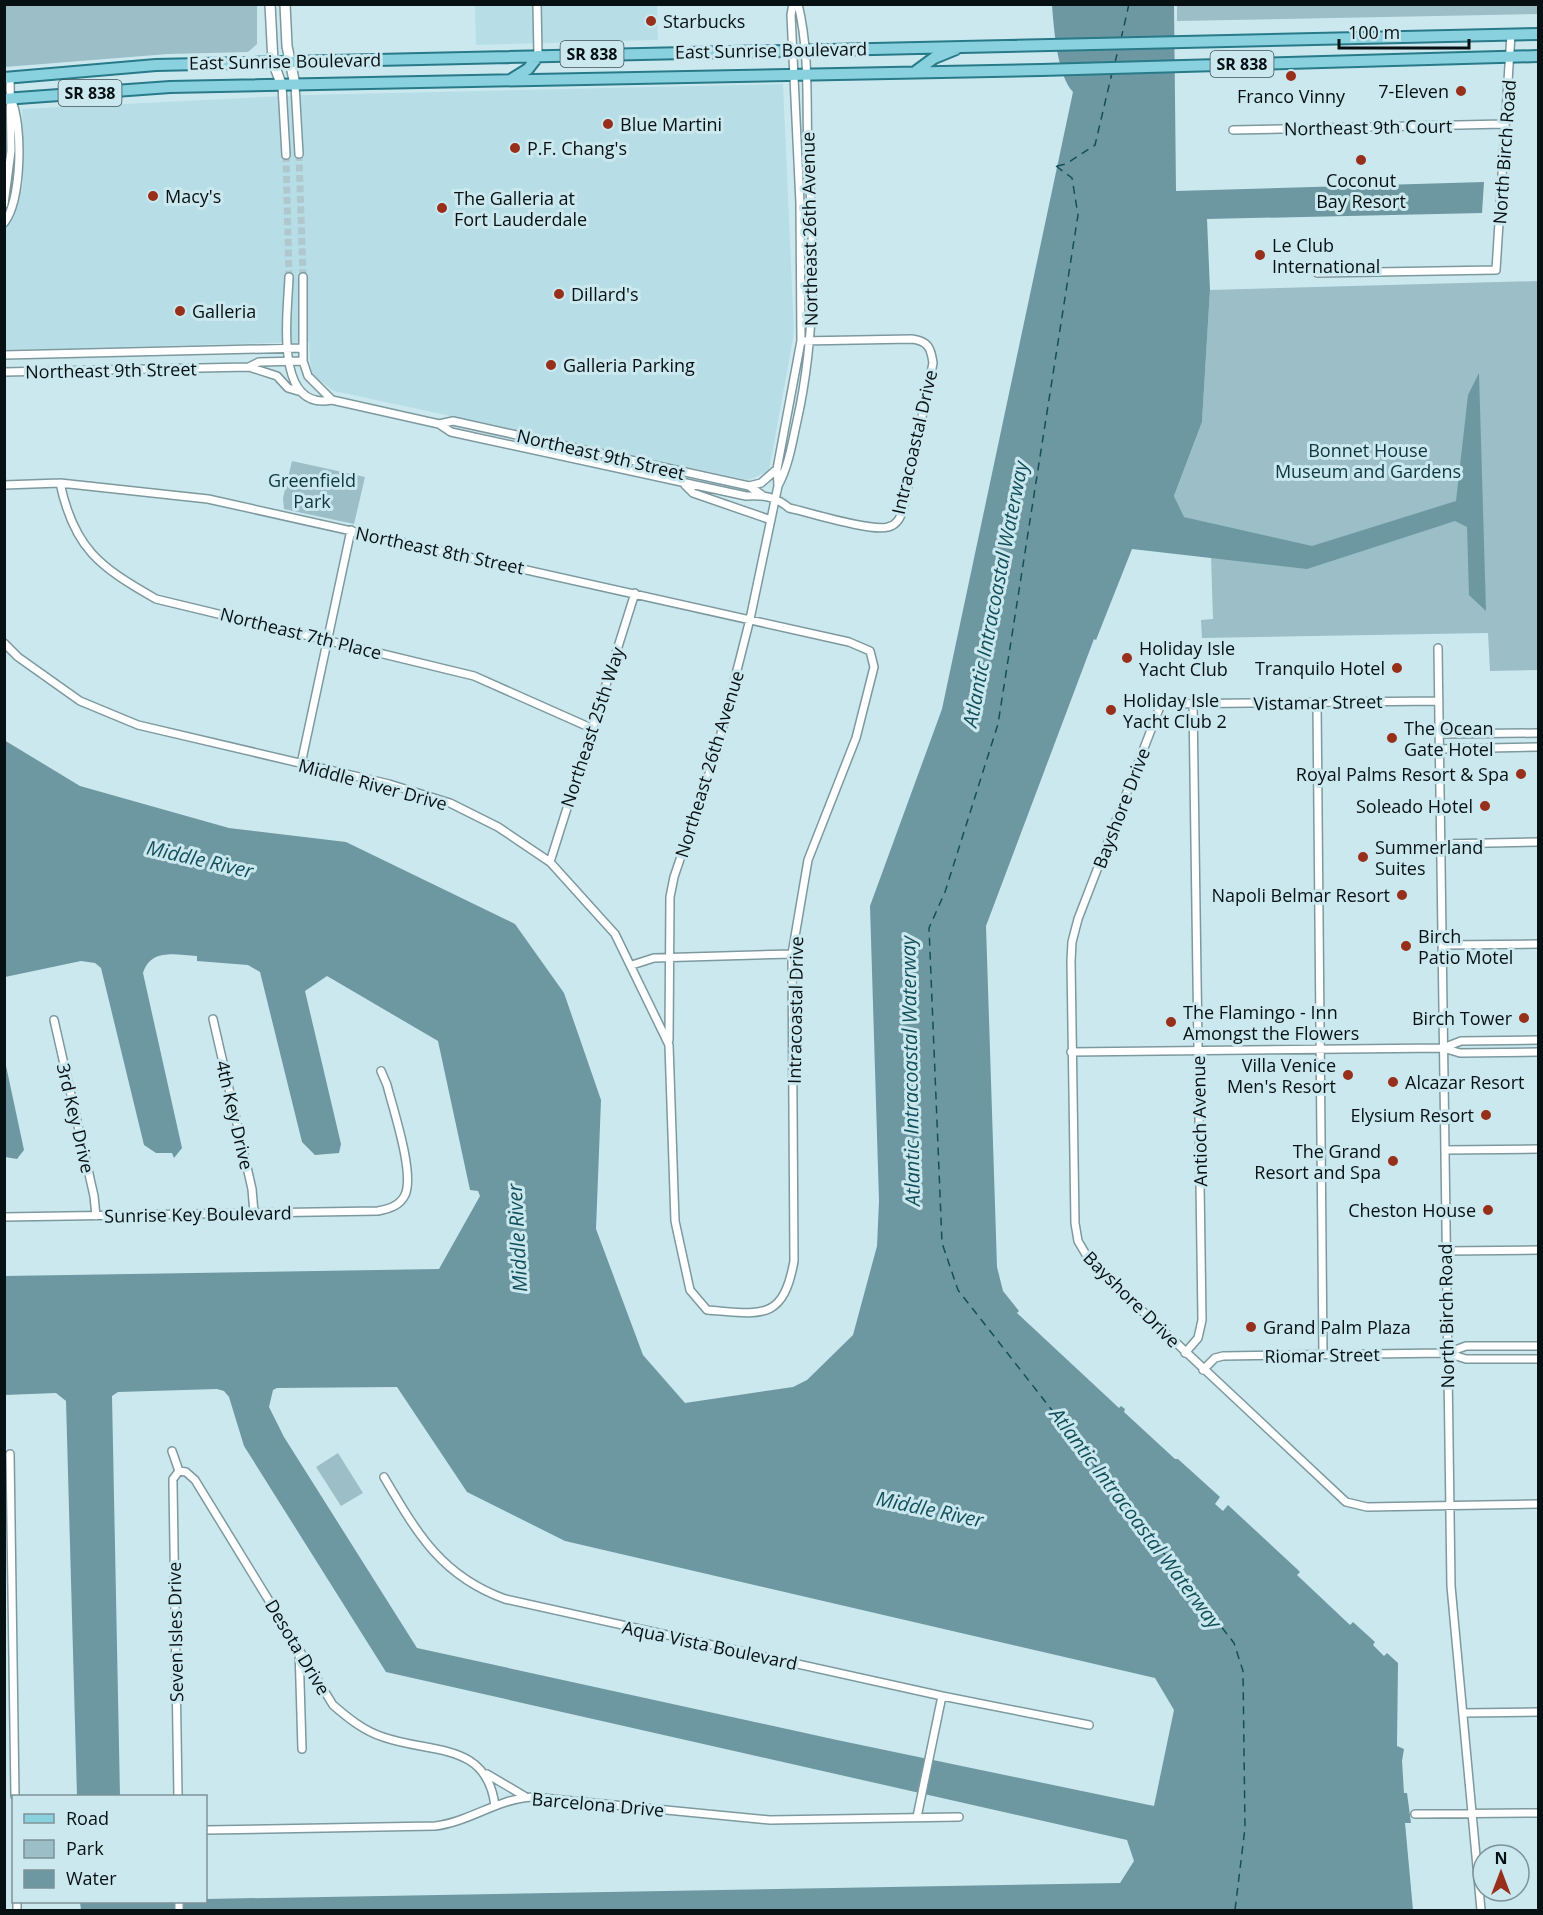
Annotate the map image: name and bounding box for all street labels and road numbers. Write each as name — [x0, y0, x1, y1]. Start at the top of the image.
street label: East Sunrise Boulevard — [675, 36, 867, 64]
road number: SR 838 — [560, 41, 624, 67]
street label: East Sunrise Boulevard — [189, 47, 381, 75]
road number: SR 838 — [1210, 51, 1274, 77]
street label: North Birch Road — [1487, 79, 1521, 225]
road number: SR 838 — [58, 80, 122, 106]
street label: Northeast 9th Court — [1284, 114, 1452, 140]
street label: Northeast 26th Avenue — [795, 132, 823, 326]
street label: Northeast 9th Street — [25, 357, 197, 383]
street label: Intracoastal Drive — [886, 367, 942, 517]
street label: Northeast 9th Street — [515, 423, 687, 485]
street label: Northeast 8th Street — [354, 520, 526, 580]
street label: Northeast 7th Place — [218, 601, 384, 665]
street label: Northeast 25th Way — [555, 643, 630, 810]
street label: Northeast 26th Avenue — [669, 668, 749, 860]
street label: Vistamar Street — [1253, 689, 1383, 715]
street label: Bayshore Drive — [1087, 744, 1155, 872]
street label: Middle River Drive — [296, 753, 450, 815]
street label: Intracoastal Drive — [782, 936, 808, 1084]
street label: Antioch Avenue — [1186, 1055, 1212, 1187]
street label: 4th Key Drive — [211, 1058, 259, 1172]
street label: 3rd Key Drive — [52, 1061, 100, 1175]
street label: Sunrise Key Boulevard — [104, 1200, 292, 1228]
street label: North Birch Road — [1433, 1243, 1459, 1389]
street label: Bayshore Drive — [1079, 1246, 1185, 1352]
street label: Riomar Street — [1264, 1342, 1380, 1368]
street label: Seven Isles Drive — [162, 1562, 188, 1702]
street label: Desota Drive — [260, 1595, 336, 1699]
street label: Aqua Vista Boulevard — [620, 1615, 800, 1675]
street label: Barcelona Drive — [531, 1786, 665, 1822]

